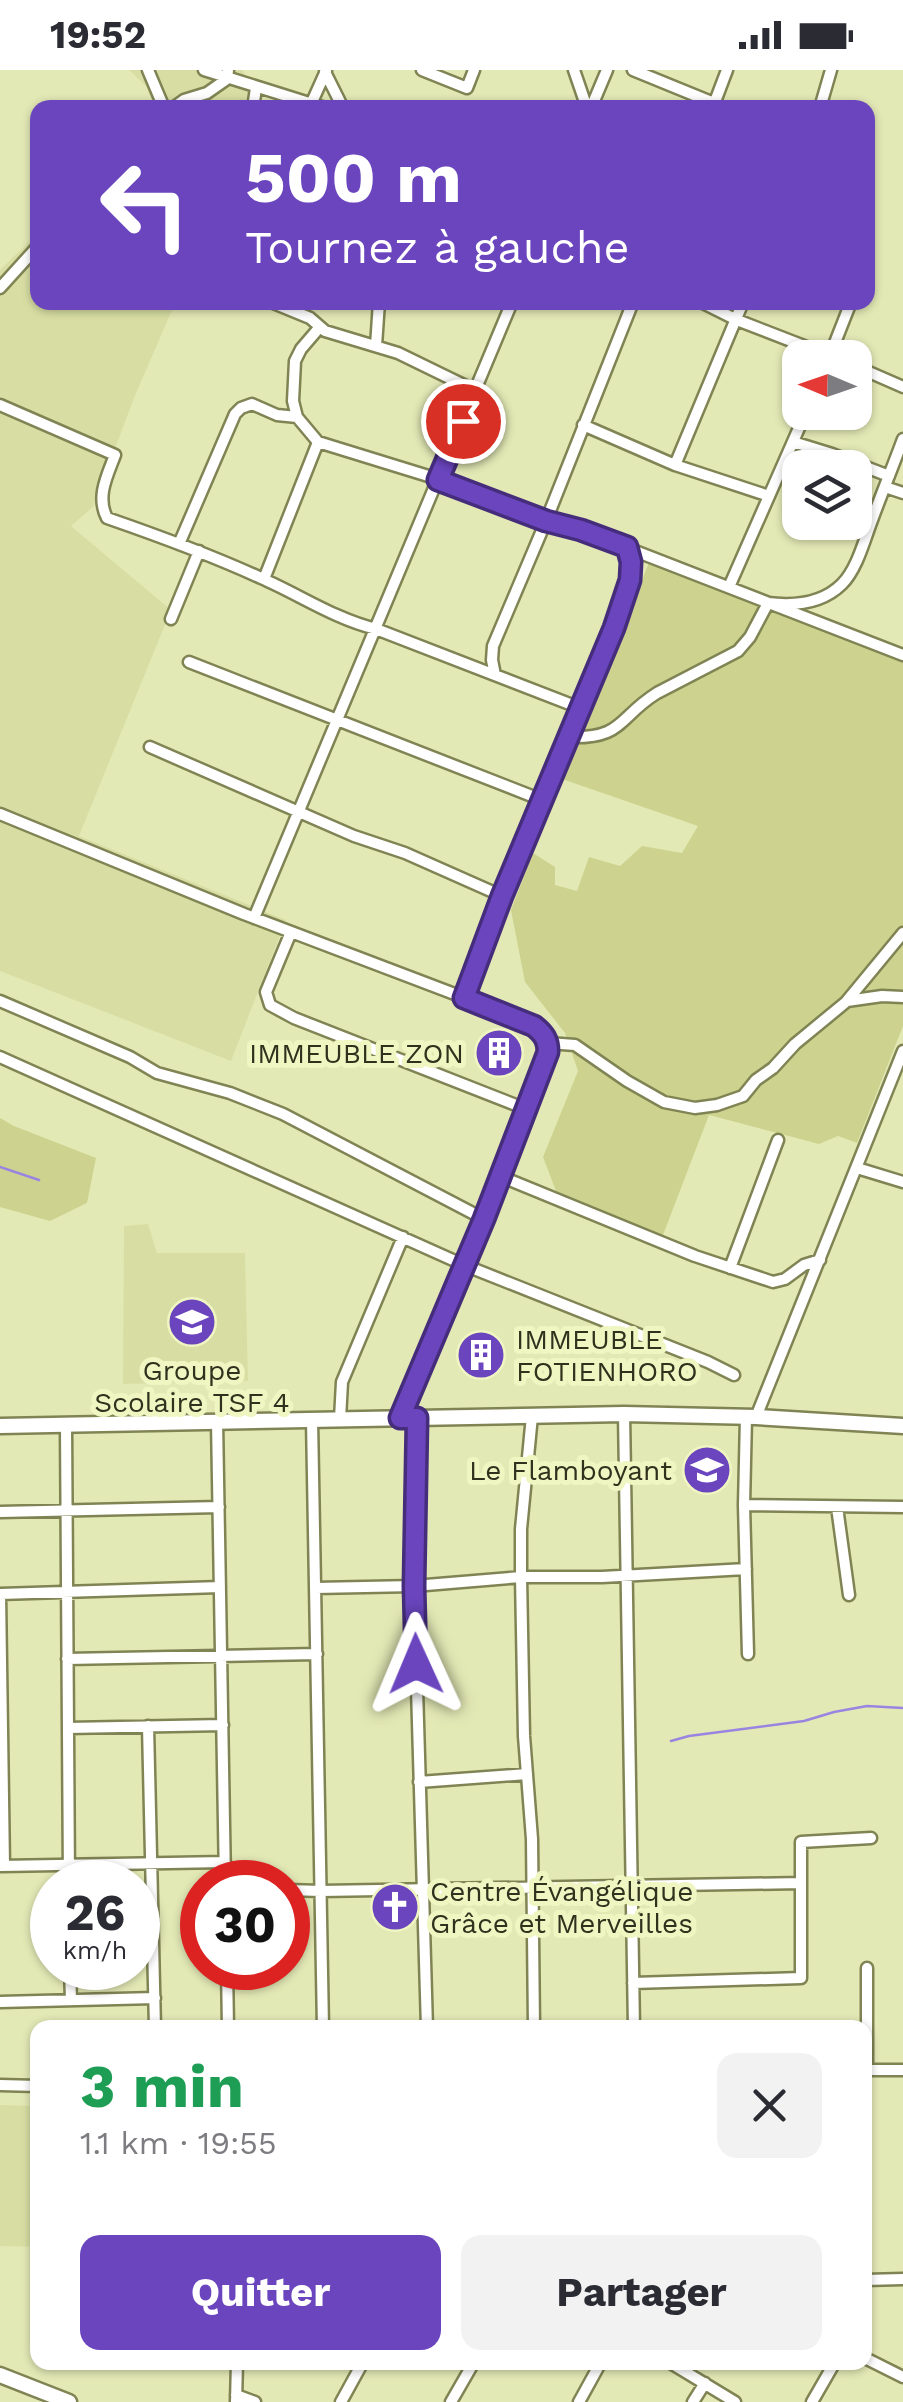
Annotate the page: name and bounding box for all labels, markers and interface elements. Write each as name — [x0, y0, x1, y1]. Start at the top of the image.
text: 19:52 — [50, 13, 146, 57]
text: 500 m — [245, 137, 462, 219]
icon: left — [80, 140, 210, 270]
text: Tournez à gauche — [245, 221, 630, 274]
north arrow — [782, 340, 872, 430]
map controls — [782, 340, 872, 540]
pin — [421, 379, 506, 464]
icon: arrive — [436, 394, 491, 449]
button: layers — [782, 450, 872, 540]
building icon: IMMEUBLE ZON — [473, 1027, 525, 1079]
place label: IMMEUBLE ZON — [249, 1037, 464, 1070]
school or university icon: Groupe Scolaire TSF 4 — [166, 1296, 218, 1348]
place label: IMMEUBLE FOTIENHORO — [516, 1323, 698, 1388]
building icon: IMMEUBLE FOTIENHORO — [455, 1329, 507, 1381]
place label: Groupe Scolaire TSF 4 — [94, 1354, 290, 1419]
school or university icon: Le Flamboyant — [681, 1444, 733, 1496]
place label: Le Flamboyant — [469, 1454, 672, 1487]
position arrow — [364, 1612, 468, 1716]
speed limit sign: 30 — [180, 1860, 310, 1990]
place label: Centre Évangélique Grâce et Merveilles — [430, 1875, 693, 1940]
church icon: Centre Évangélique Grâce et Merveilles — [369, 1881, 421, 1933]
text: 26 — [65, 1883, 125, 1942]
text: km/h — [63, 1936, 127, 1965]
text: 3 min — [80, 2051, 244, 2122]
button: close — [717, 2053, 822, 2158]
text: 1.1 km · 19:55 — [80, 2124, 277, 2162]
button: Quitter — [80, 2235, 441, 2350]
button: Partager — [461, 2235, 822, 2350]

